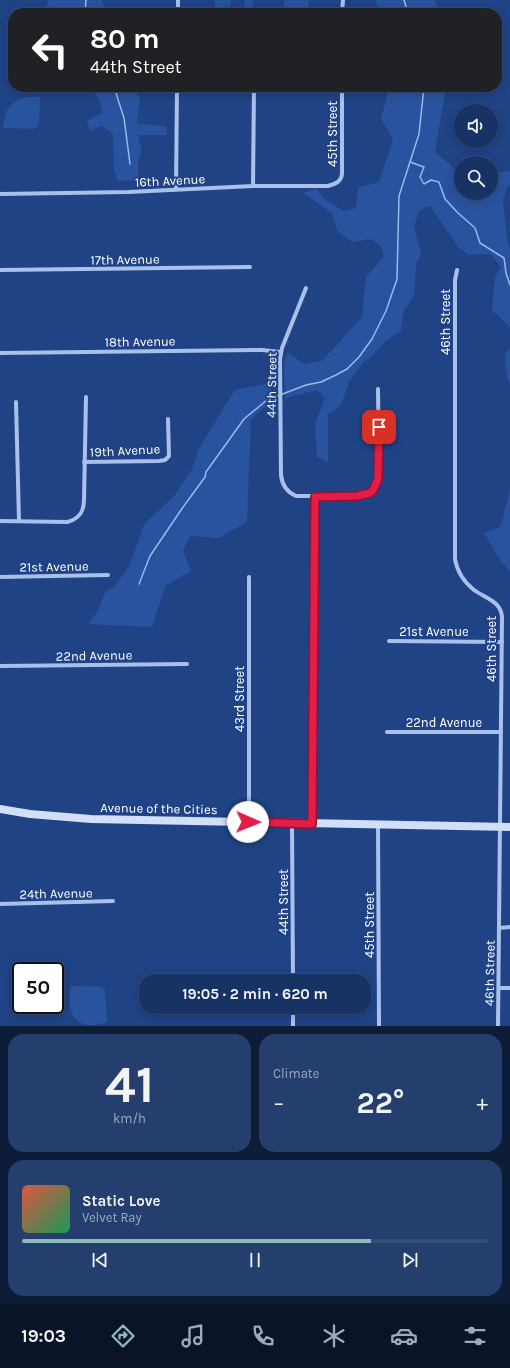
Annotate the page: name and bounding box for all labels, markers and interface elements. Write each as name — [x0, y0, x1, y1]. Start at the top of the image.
text: 80 m — [90, 22, 159, 55]
icon: left — [24, 24, 76, 76]
text: 44th Street — [90, 56, 181, 78]
street label: 45th Street — [325, 101, 340, 167]
map controls — [454, 104, 498, 200]
button: sound — [454, 104, 498, 148]
button: search — [454, 156, 498, 200]
street label: 16th Avenue — [135, 171, 206, 190]
street label: 17th Avenue — [90, 251, 160, 268]
street label: 46th Street — [438, 289, 453, 355]
street label: 18th Avenue — [104, 333, 176, 350]
street label: 44th Street — [263, 352, 280, 418]
pin — [362, 410, 396, 444]
icon: arrive — [368, 416, 390, 438]
street label: 19th Avenue — [89, 441, 161, 460]
street label: 21st Avenue — [19, 558, 89, 575]
street label: 46th Street — [484, 616, 499, 682]
street label: 21st Avenue — [399, 624, 469, 639]
street label: 22nd Avenue — [56, 647, 133, 664]
street label: 43rd Street — [232, 666, 247, 732]
street label: 22nd Avenue — [406, 715, 483, 730]
street label: Avenue of the Cities — [100, 800, 218, 817]
position arrow — [227, 801, 269, 843]
street label: 44th Street — [276, 869, 291, 935]
street label: 24th Avenue — [19, 885, 93, 902]
street label: 45th Street — [362, 892, 377, 958]
street label: 46th Street — [481, 940, 498, 1006]
speed limit sign: 50 — [12, 962, 64, 1014]
text: 19:05 · 2 min · 620 m — [182, 985, 328, 1003]
text: 41 — [105, 1054, 154, 1115]
text: Climate — [273, 1066, 319, 1081]
text: 22° — [357, 1085, 404, 1121]
text: − — [273, 1090, 285, 1116]
text: + — [476, 1090, 488, 1116]
text: km/h — [113, 1111, 146, 1126]
text: Static Love — [82, 1192, 160, 1210]
text: Velvet Ray — [82, 1210, 142, 1225]
icon: previous — [89, 1249, 111, 1271]
icon: pause — [244, 1249, 266, 1271]
icon: next — [399, 1249, 421, 1271]
icon: directions — [109, 1322, 137, 1350]
icon: music — [179, 1322, 207, 1350]
icon: phone — [249, 1322, 277, 1350]
icon: climate — [320, 1322, 348, 1350]
icon: car — [390, 1322, 418, 1350]
icon: filters — [461, 1322, 489, 1350]
text: 19:03 — [21, 1325, 66, 1347]

